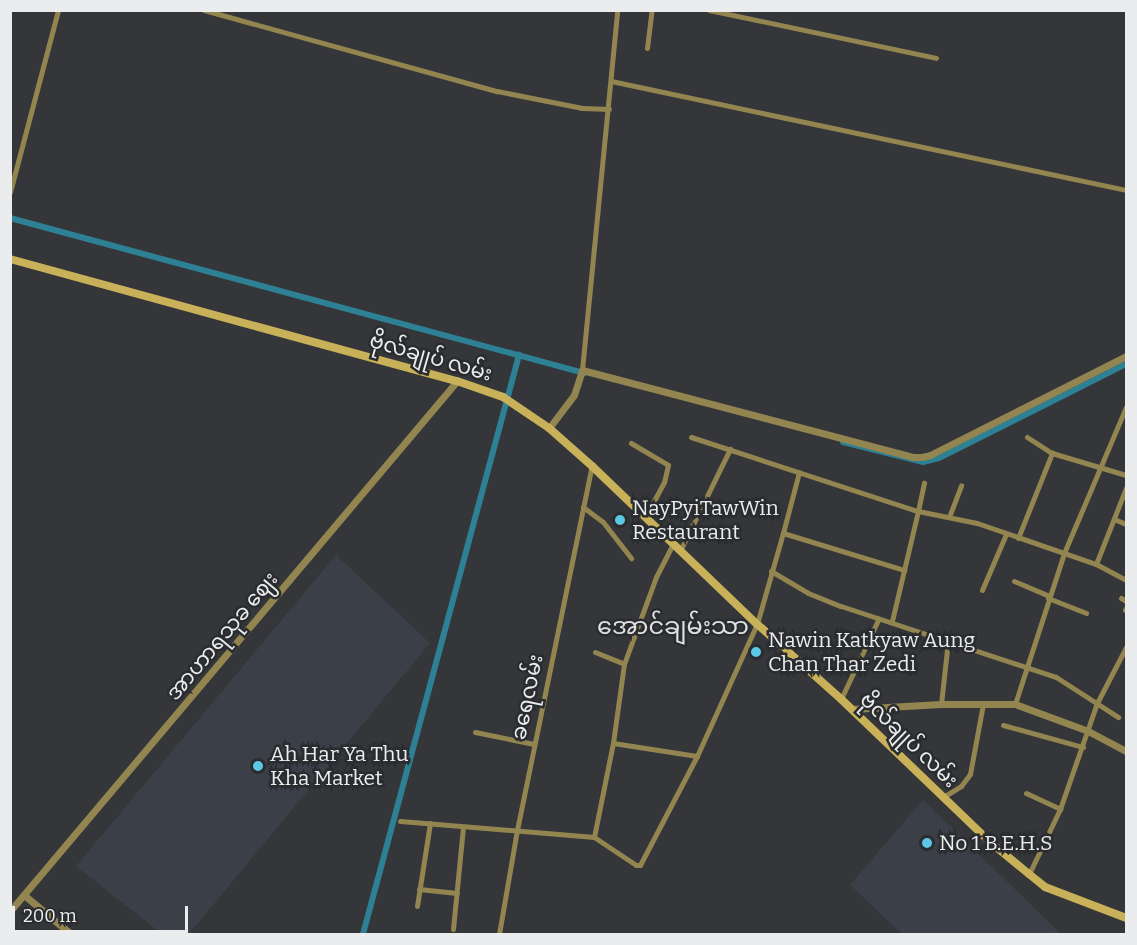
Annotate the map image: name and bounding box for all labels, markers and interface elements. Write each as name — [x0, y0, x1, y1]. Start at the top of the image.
street label: ဗိုလ်ချုပ် လမ်း — [367, 327, 495, 387]
place label: NayPyiTawWin Restaurant — [632, 495, 779, 545]
marker: NayPyiTawWin Restaurant — [613, 513, 627, 527]
street label: အာဟာရသုခ ဈေး — [161, 567, 283, 705]
district label: အောင်ချမ်းသာ — [597, 613, 749, 641]
place label: Nawin Katkyaw Aung Chan Thar Zedi — [768, 627, 975, 677]
marker: Nawin Katkyaw Aung Chan Thar Zedi — [749, 645, 763, 659]
street label: ခရေလမ်း — [506, 652, 548, 742]
street label: ဗိုလ်ချုပ် လမ်း — [855, 687, 963, 793]
place label: Ah Har Ya Thu Kha Market — [270, 741, 409, 791]
marker: Ah Har Ya Thu Kha Market — [251, 759, 265, 773]
place label: No 1 B.E.H.S — [939, 830, 1053, 856]
marker: No 1 B.E.H.S — [920, 836, 934, 850]
scale bar — [15, 894, 190, 932]
text: 200 m — [23, 905, 77, 927]

